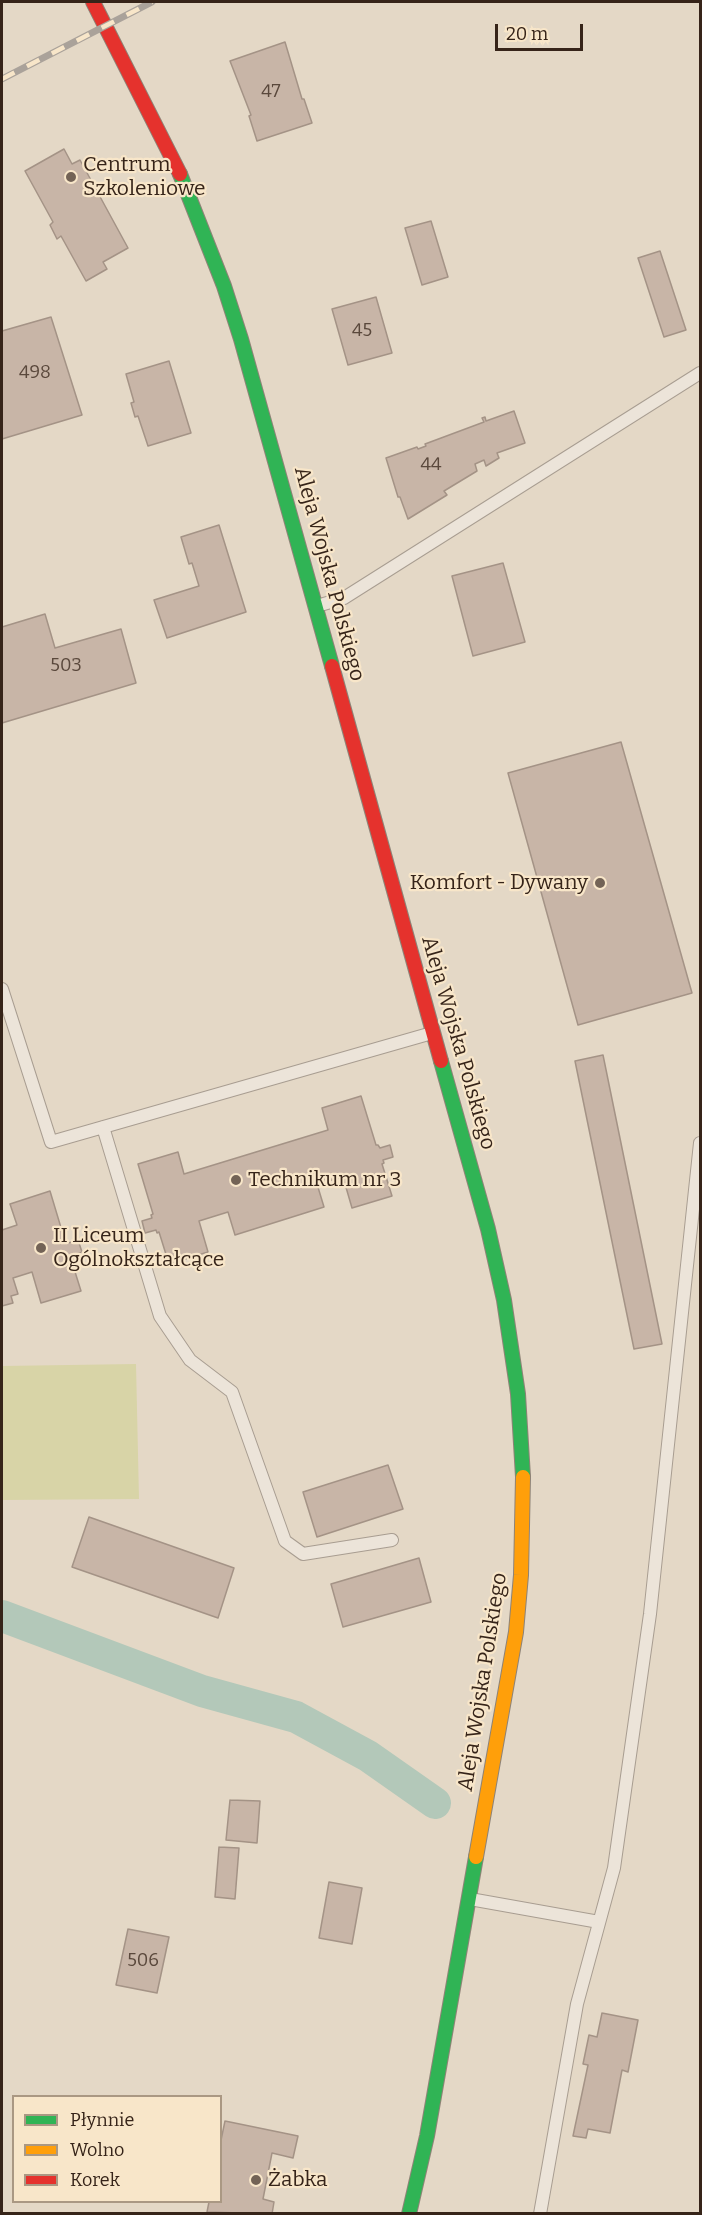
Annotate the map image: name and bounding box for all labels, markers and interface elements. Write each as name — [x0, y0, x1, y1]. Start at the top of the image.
scale bar — [498, 12, 586, 50]
text: 20 m — [506, 23, 548, 45]
house number: 47 — [261, 81, 281, 103]
place label: Centrum Szkoleniowe — [83, 152, 206, 202]
marker: Centrum Szkoleniowe — [64, 170, 78, 184]
house number: 45 — [352, 320, 372, 342]
house number: 498 — [19, 362, 51, 384]
house number: 44 — [420, 454, 442, 476]
street label: Aleja Wojska Polskiego — [288, 464, 370, 684]
house number: 503 — [50, 655, 82, 677]
place label: Komfort - Dywany — [410, 870, 588, 896]
marker: Komfort - Dywany — [593, 876, 607, 890]
street label: Aleja Wojska Polskiego — [415, 933, 501, 1153]
place label: Technikum nr 3 — [248, 1167, 401, 1193]
marker: Technikum nr 3 — [229, 1173, 243, 1187]
place label: II Liceum Ogólnokształcące — [53, 1223, 224, 1273]
marker: II Liceum Ogólnokształcące — [34, 1241, 48, 1255]
street label: Aleja Wojska Polskiego — [453, 1571, 513, 1793]
house number: 506 — [127, 1950, 159, 1972]
legend — [12, 2095, 222, 2203]
text: Płynnie — [70, 2109, 134, 2131]
text: Wolno — [70, 2139, 124, 2161]
place label: Żabka — [268, 2167, 327, 2193]
text: Korek — [70, 2169, 120, 2191]
marker: Żabka — [249, 2173, 263, 2187]

